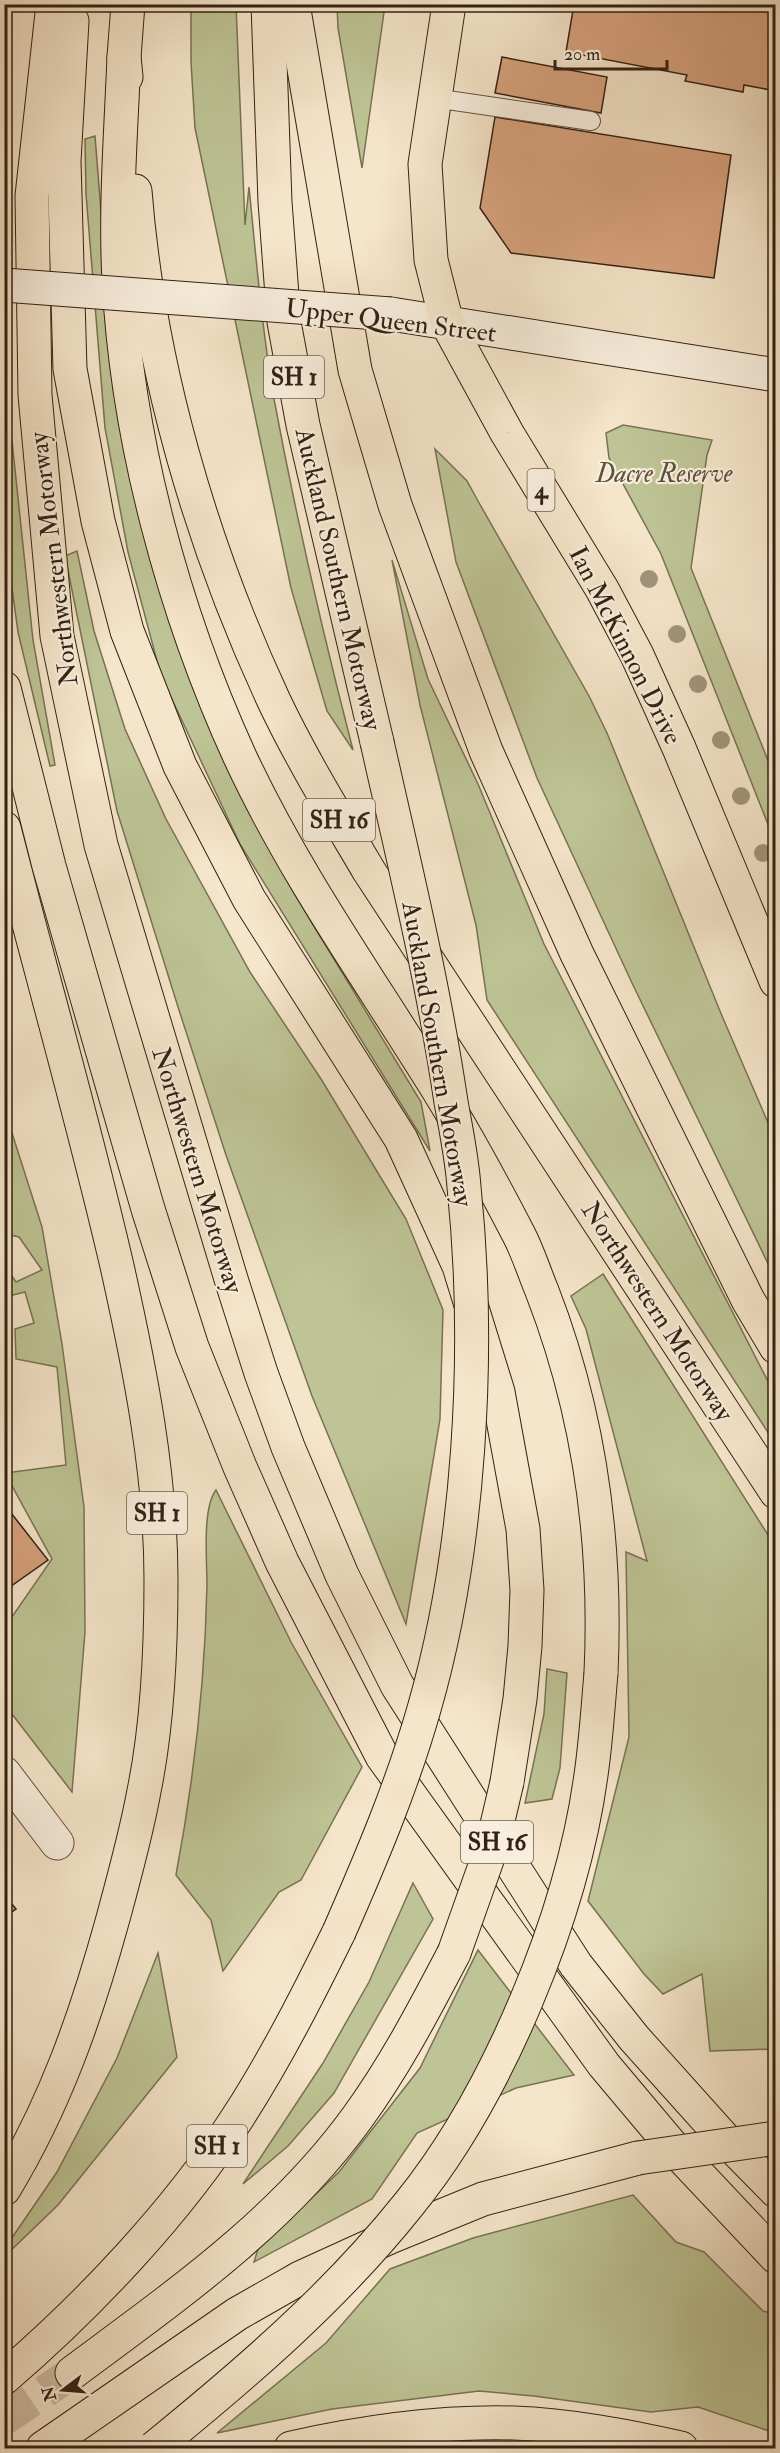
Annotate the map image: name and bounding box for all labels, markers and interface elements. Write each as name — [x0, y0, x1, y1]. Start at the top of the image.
scale bar — [555, 33, 668, 71]
text: 20 m — [564, 43, 600, 66]
street label: Upper Queen Street — [284, 292, 498, 351]
road number: SH 1 — [264, 356, 324, 398]
street label: Auckland Southern Motorway — [287, 424, 389, 734]
street label: Northwestern Motorway — [22, 430, 85, 688]
park label: Dacre Reserve — [595, 458, 733, 490]
road number: 4 — [528, 469, 554, 511]
street label: Ian McKinnon Drive — [561, 541, 689, 750]
road number: SH 16 — [303, 799, 375, 841]
street label: Auckland Southern Motorway — [394, 898, 480, 1210]
street label: Northwestern Motorway — [144, 1043, 250, 1298]
street label: Northwestern Motorway — [574, 1196, 741, 1428]
road number: SH 1 — [127, 1492, 187, 1534]
road number: SH 16 — [461, 1821, 533, 1863]
road number: SH 1 — [187, 2125, 247, 2167]
north arrow — [33, 2360, 93, 2420]
text: N — [38, 2384, 61, 2404]

